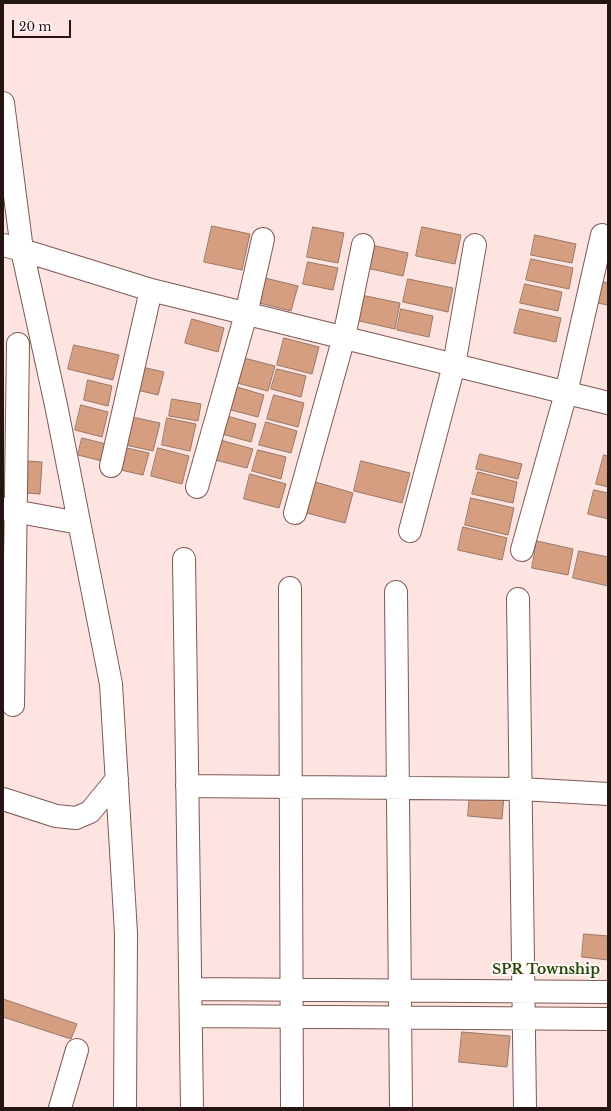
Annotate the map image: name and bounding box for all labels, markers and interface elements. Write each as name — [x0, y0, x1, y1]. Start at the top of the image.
scale bar — [14, 12, 73, 38]
text: 20 m — [19, 19, 51, 34]
district label: SPR Township — [492, 962, 600, 978]

